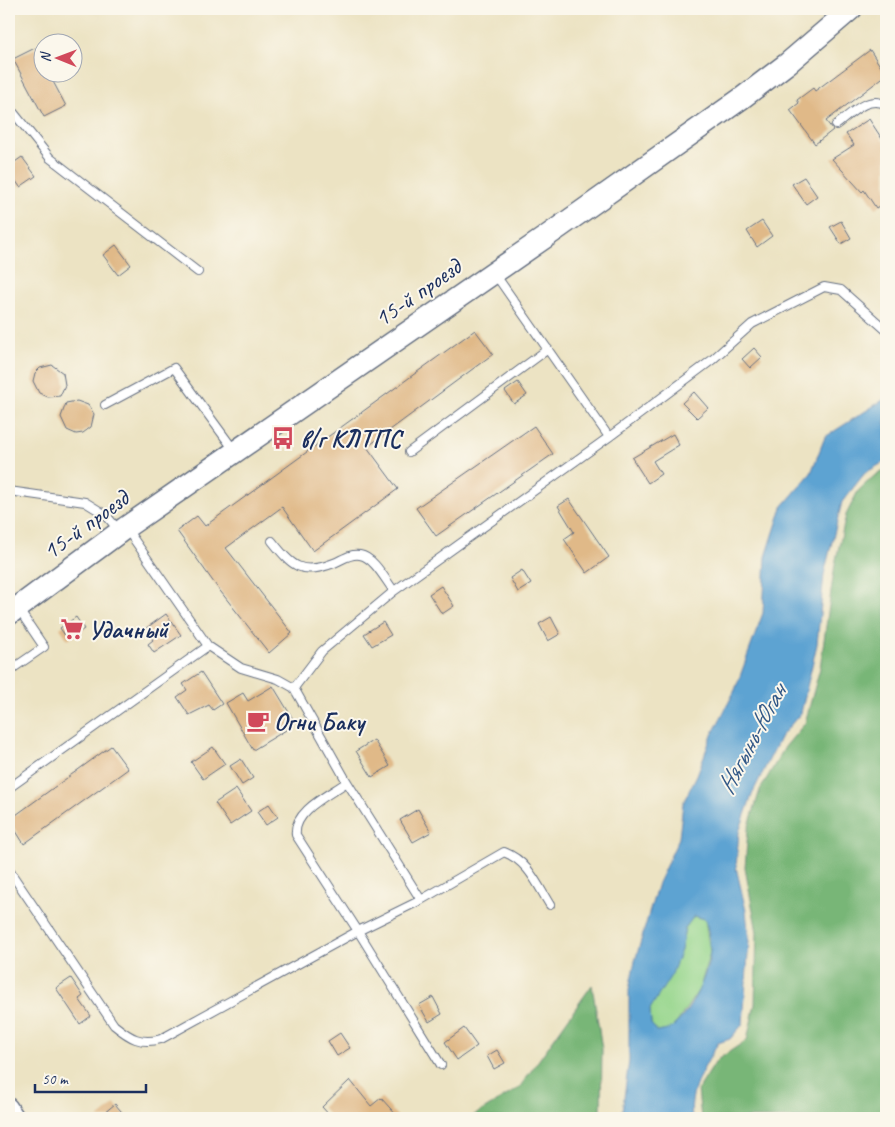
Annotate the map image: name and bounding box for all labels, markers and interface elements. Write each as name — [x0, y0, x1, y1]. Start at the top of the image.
north arrow — [32, 32, 82, 82]
text: N — [37, 51, 54, 62]
street label: 15-й проезд — [368, 250, 469, 334]
place label: в/г КЛТПС — [300, 423, 405, 455]
bus stop icon: в/г КЛТПС — [270, 425, 296, 451]
street label: 15-й проезд — [36, 481, 137, 567]
place label: Удачный — [88, 614, 170, 646]
supermarket icon: Удачный — [59, 616, 85, 642]
water label: Нягынь-Юган — [709, 675, 796, 800]
place label: Огни Баку — [274, 706, 366, 738]
cafe icon: Огни Баку — [245, 708, 271, 734]
scale bar — [35, 1062, 146, 1094]
text: 50 m — [42, 1070, 69, 1089]

